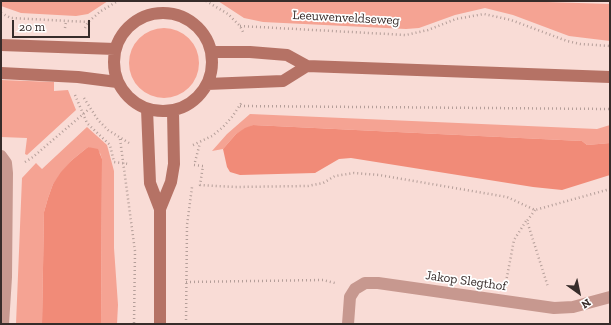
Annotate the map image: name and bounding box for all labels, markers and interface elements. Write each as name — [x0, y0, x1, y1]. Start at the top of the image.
street label: Leeuwenveldseweg — [292, 7, 400, 29]
scale bar — [14, 12, 92, 38]
text: 20 m — [19, 20, 45, 34]
street label: Jakop Slegthof — [424, 268, 508, 294]
north arrow — [559, 273, 599, 313]
text: N — [579, 296, 593, 311]

